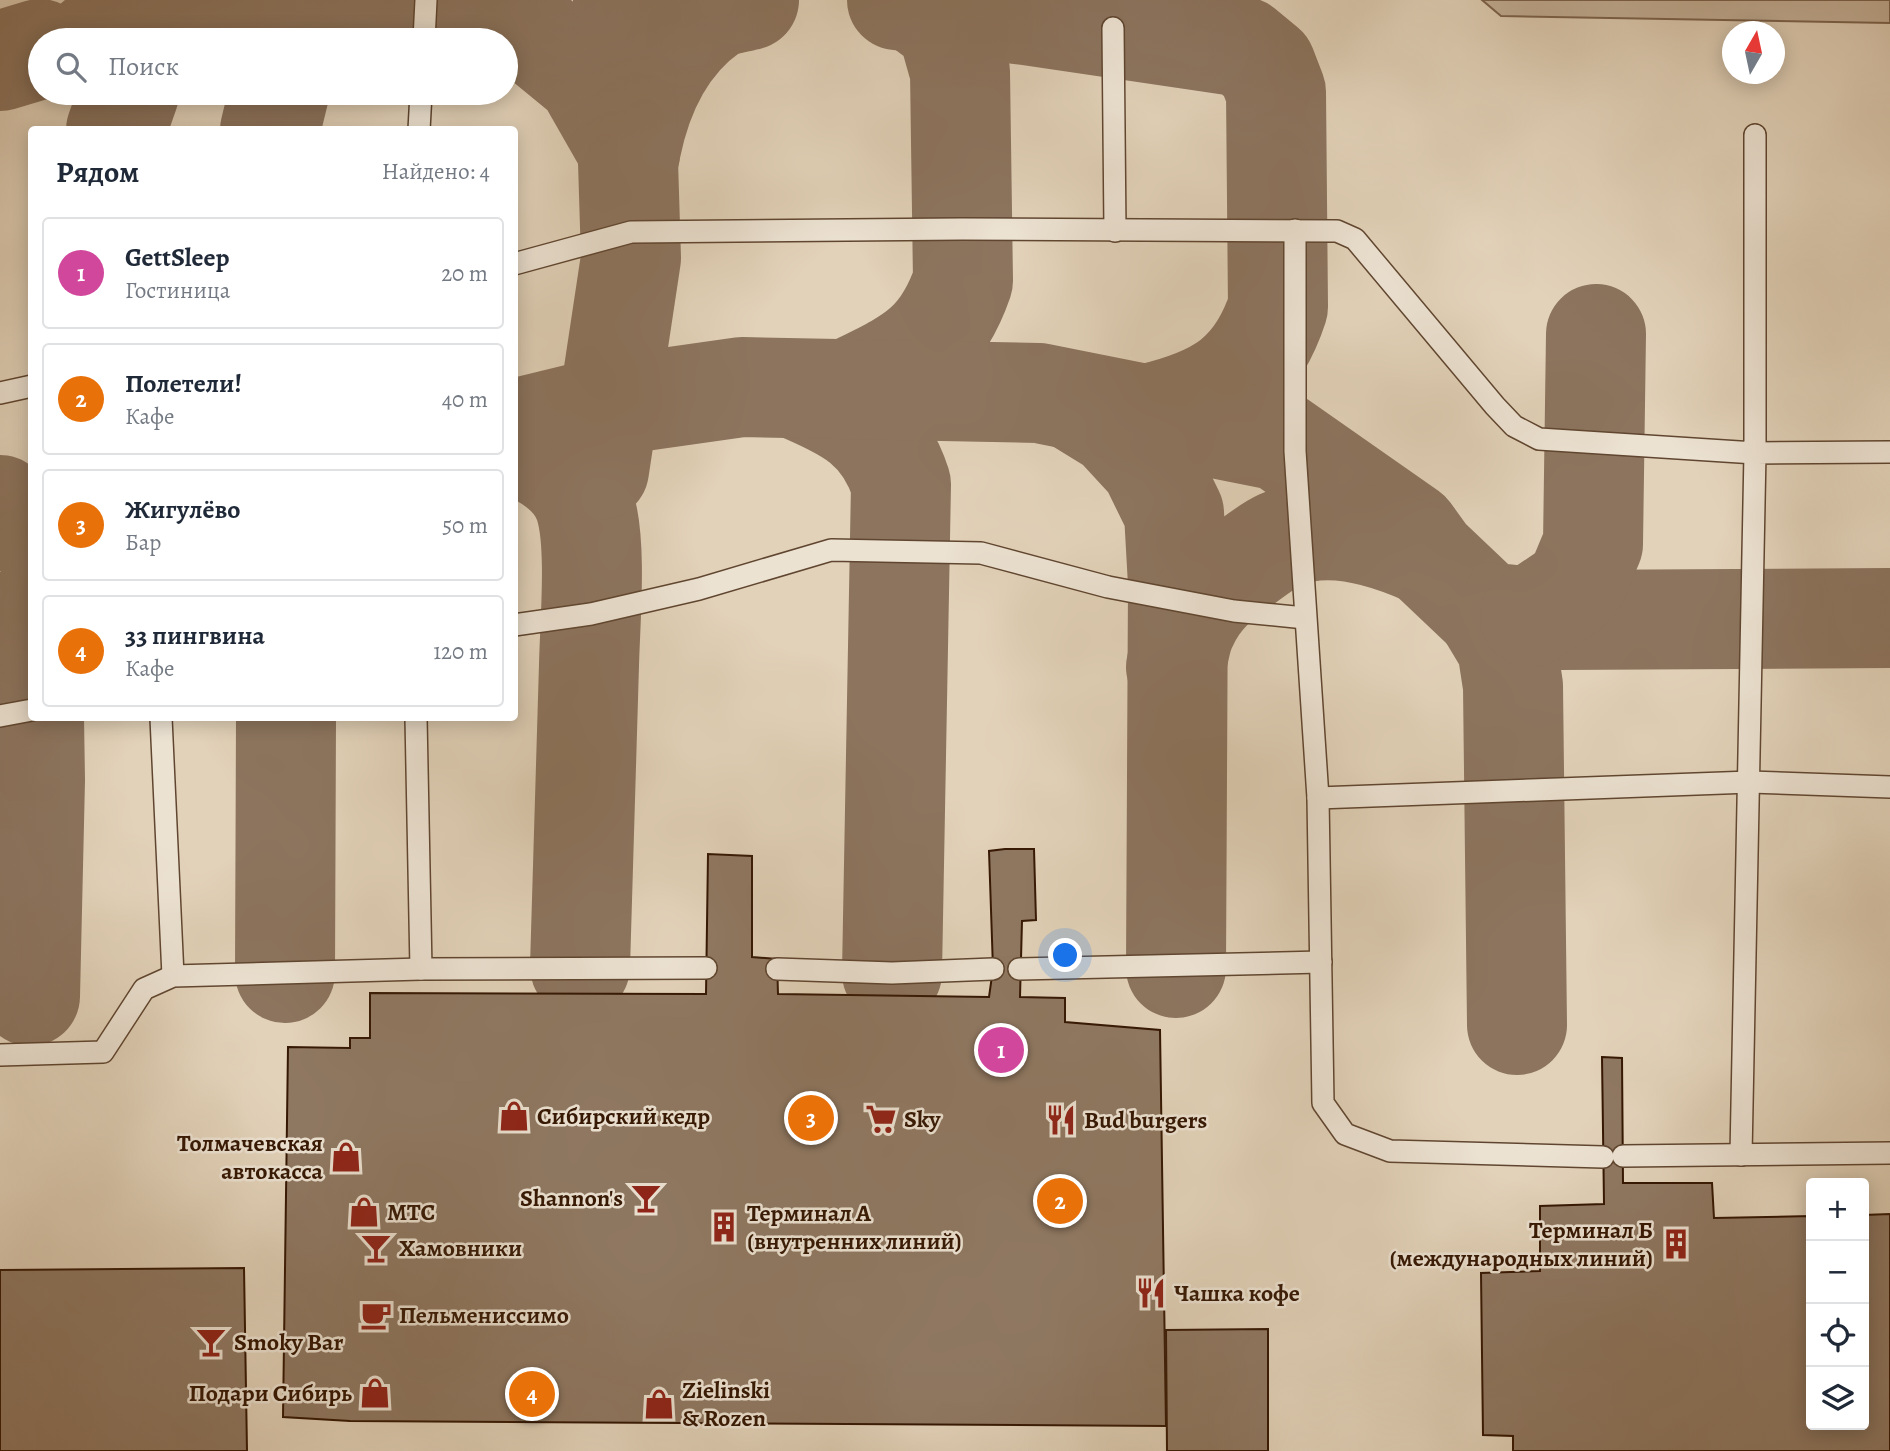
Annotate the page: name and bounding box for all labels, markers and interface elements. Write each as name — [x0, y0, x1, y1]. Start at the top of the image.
north arrow — [1722, 21, 1785, 84]
search box — [28, 28, 518, 105]
icon: search — [52, 48, 90, 86]
text: Поиск — [108, 49, 179, 84]
text: Рядом — [56, 152, 139, 192]
text: Найдено: 4 — [382, 156, 490, 187]
text: GettSleep — [125, 240, 230, 275]
text: 1 — [77, 258, 85, 289]
text: 20 m — [441, 258, 488, 289]
text: Гостиница — [125, 275, 230, 306]
text: Полетели! — [125, 366, 242, 401]
text: 2 — [75, 384, 87, 415]
text: 40 m — [442, 384, 488, 415]
text: Кафе — [125, 401, 175, 432]
text: Жигулёво — [125, 492, 241, 527]
text: 3 — [76, 510, 86, 541]
text: 50 m — [442, 510, 488, 541]
text: Бар — [125, 527, 161, 558]
text: 33 пингвина — [125, 618, 265, 653]
text: 4 — [76, 636, 86, 667]
text: 120 m — [433, 636, 488, 667]
text: Кафе — [125, 653, 175, 684]
your location — [1048, 938, 1082, 972]
pin: 1 — [978, 1024, 1024, 1076]
pin: 3 — [788, 1092, 834, 1144]
shop icon: Сибирский кедр — [497, 1099, 531, 1133]
place label: Сибирский кедр — [537, 1100, 710, 1132]
supermarket icon: Sky — [864, 1102, 898, 1136]
place label: Sky — [904, 1103, 941, 1135]
restaurant icon: Bud burgers — [1044, 1103, 1078, 1137]
place label: Bud burgers — [1084, 1104, 1207, 1136]
place label: Толмачевская автокасса — [177, 1127, 324, 1187]
shop icon: Толмачевская автокасса — [329, 1140, 363, 1174]
pin: 2 — [1037, 1175, 1083, 1227]
map controls — [1806, 1178, 1869, 1430]
button: + — [1806, 1178, 1869, 1241]
bar icon: Shannon's — [629, 1181, 663, 1215]
place label: Shannon's — [520, 1182, 623, 1214]
shop icon: МТС — [347, 1195, 381, 1229]
place label: МТС — [387, 1196, 435, 1228]
place label: Терминал А (внутренних линий) — [747, 1197, 962, 1257]
building icon: Терминал А (внутренних линий) — [707, 1210, 741, 1244]
place label: Терминал Б (международных линий) — [1390, 1214, 1653, 1274]
building icon: Терминал Б (международных линий) — [1659, 1227, 1693, 1261]
bar icon: Хамовники — [359, 1231, 393, 1265]
place label: Хамовники — [399, 1232, 522, 1264]
button: − — [1806, 1241, 1869, 1304]
restaurant icon: Чашка кофе — [1134, 1276, 1168, 1310]
place label: Чашка кофе — [1174, 1277, 1300, 1309]
cafe icon: Пельмениссимо — [359, 1298, 393, 1332]
place label: Пельмениссимо — [399, 1299, 569, 1331]
button: locate — [1806, 1304, 1869, 1367]
bar icon: Smoky Bar — [194, 1325, 228, 1359]
place label: Smoky Bar — [234, 1326, 344, 1358]
button: layers — [1806, 1367, 1869, 1430]
pin: 4 — [509, 1368, 555, 1420]
place label: Zielinski & Rozen — [682, 1374, 770, 1434]
shop icon: Подари Сибирь — [358, 1376, 392, 1410]
place label: Подари Сибирь — [189, 1377, 352, 1409]
shop icon: Zielinski & Rozen — [642, 1387, 676, 1421]

